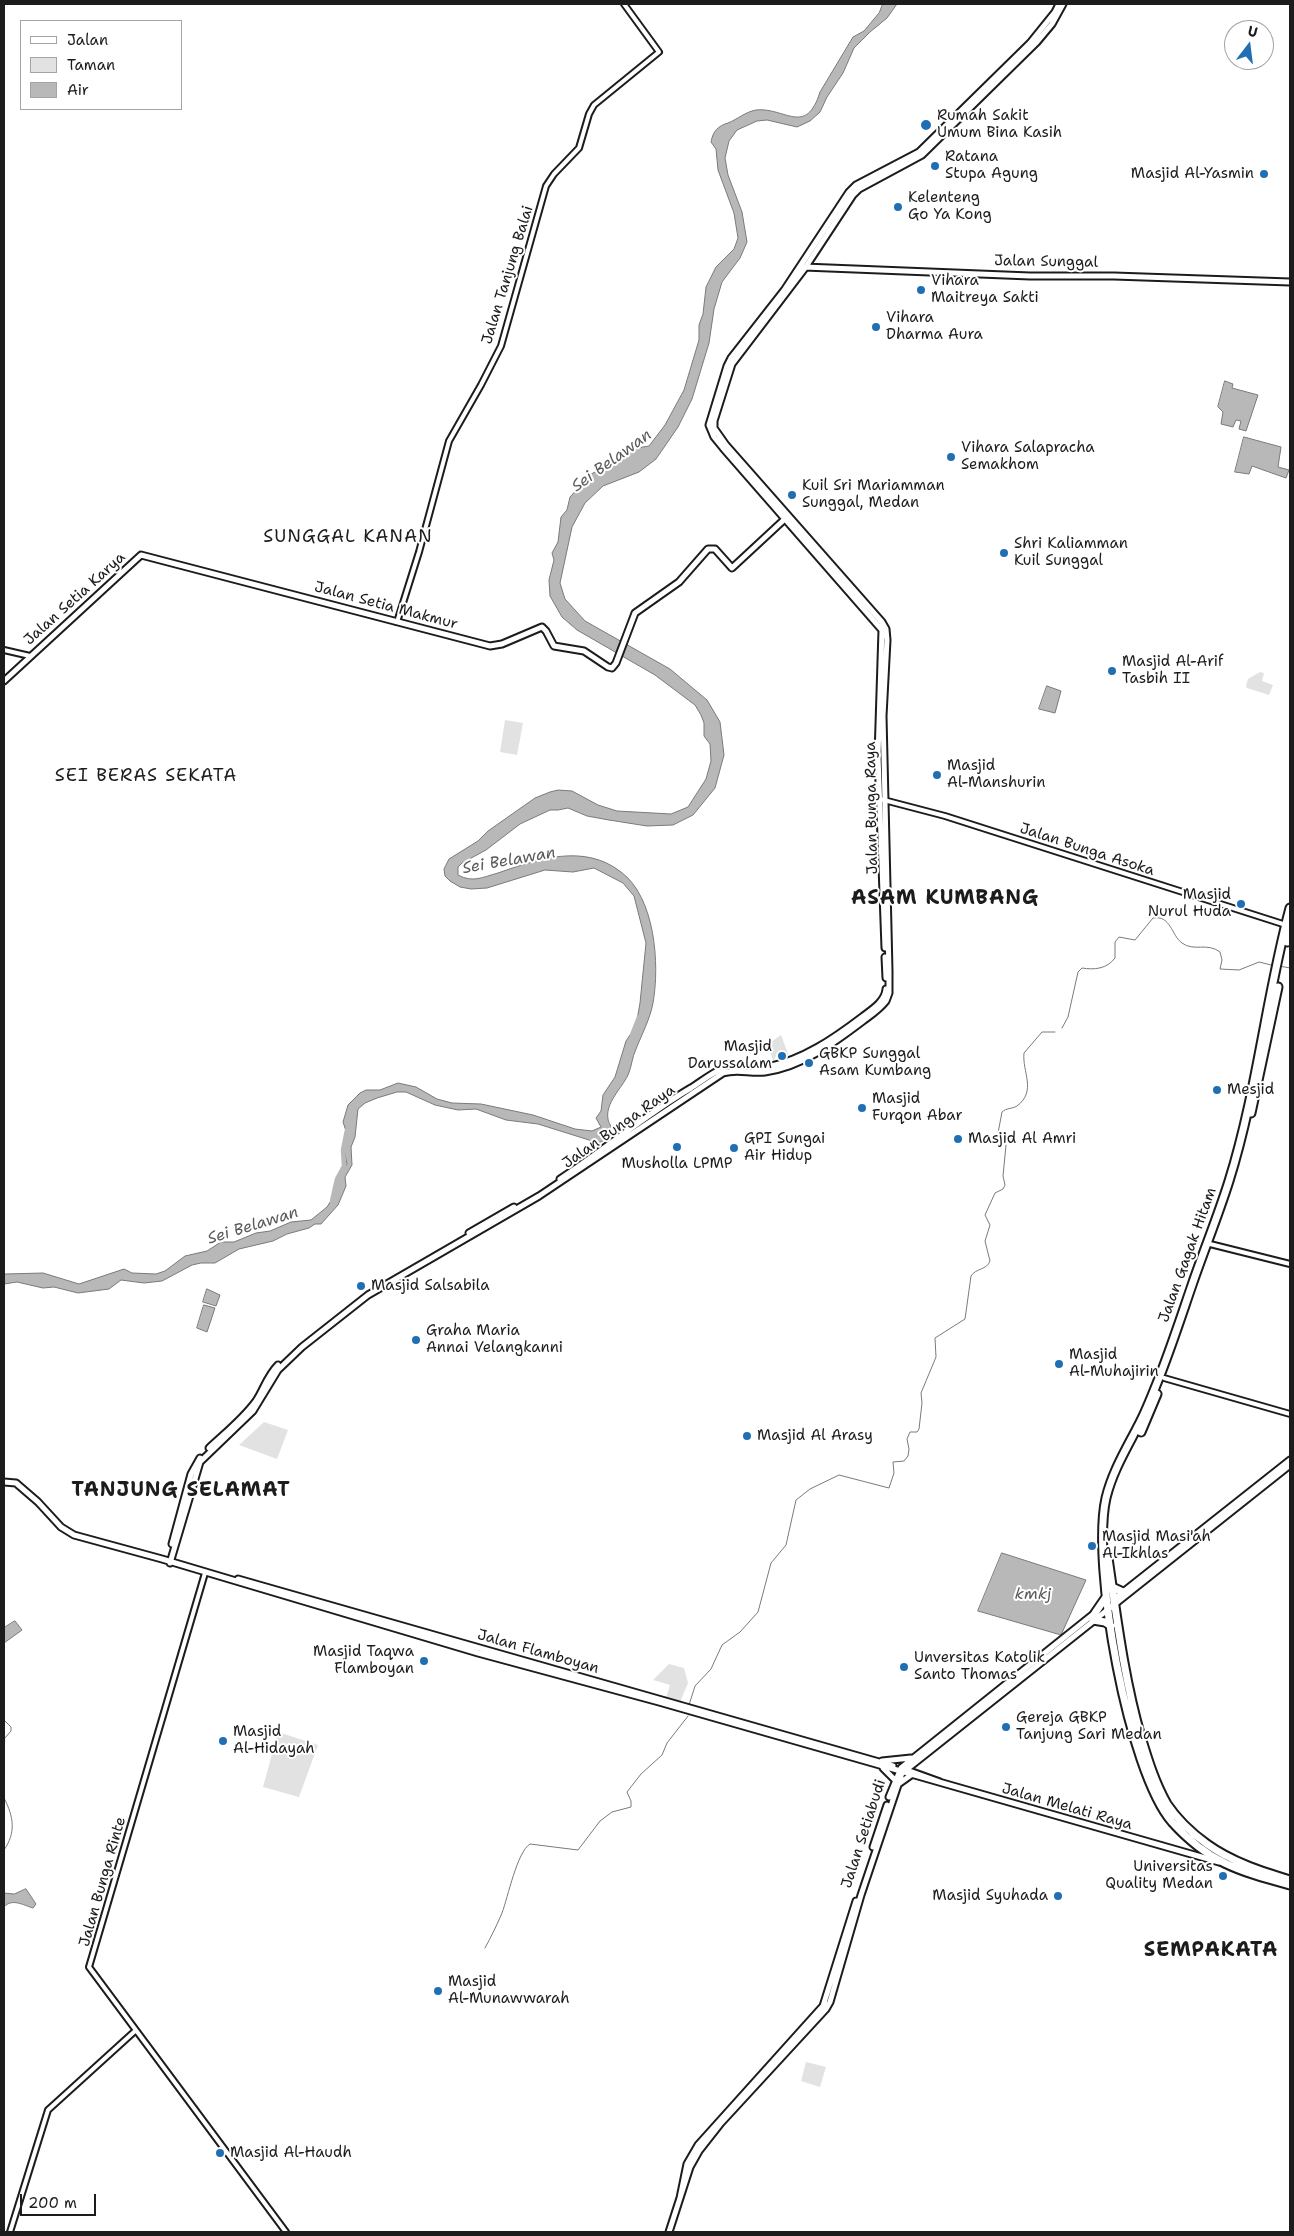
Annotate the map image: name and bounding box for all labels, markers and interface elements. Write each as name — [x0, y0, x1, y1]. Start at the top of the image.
legend — [20, 20, 182, 110]
north arrow — [1224, 20, 1274, 70]
text: U — [1246, 22, 1260, 41]
text: Jalan — [67, 30, 108, 50]
text: Taman — [67, 55, 115, 75]
text: Air — [67, 80, 89, 100]
place label: Rumah Sakit Umum Bina Kasih — [937, 107, 1062, 142]
marker: Rumah Sakit Umum Bina Kasih — [919, 118, 933, 132]
place label: Ratana Stupa Agung — [945, 148, 1038, 183]
marker: Ratana Stupa Agung — [929, 160, 941, 172]
place label: Masjid Al-Yasmin — [1131, 165, 1254, 183]
marker: Masjid Al-Yasmin — [1258, 168, 1270, 180]
place label: Kelenteng Go Ya Kong — [908, 189, 992, 224]
marker: Kelenteng Go Ya Kong — [892, 201, 904, 213]
street label: Jalan Tanjung Balai — [478, 204, 538, 346]
street label: Jalan Sunggal — [994, 252, 1098, 272]
place label: Vihara Maitreya Sakti — [931, 272, 1039, 307]
marker: Vihara Maitreya Sakti — [915, 284, 927, 296]
place label: Vihara Dharma Aura — [886, 309, 983, 344]
marker: Vihara Dharma Aura — [870, 321, 882, 333]
water label: Sei Belawan — [568, 426, 656, 496]
place label: Vihara Salapracha Semakhom — [961, 439, 1095, 474]
marker: Vihara Salapracha Semakhom — [945, 451, 957, 463]
place label: Kuil Sri Mariamman Sunggal, Medan — [802, 477, 945, 512]
marker: Kuil Sri Mariamman Sunggal, Medan — [786, 489, 798, 501]
district label: SUNGGAL KANAN — [262, 526, 434, 548]
place label: Shri Kaliamman Kuil Sunggal — [1014, 535, 1128, 570]
marker: Shri Kaliamman Kuil Sunggal — [998, 547, 1010, 559]
street label: Jalan Setia Karya — [21, 549, 129, 649]
street label: Jalan Setia Makmur — [312, 578, 460, 634]
place label: Masjid Al-Arif Tasbih II — [1122, 653, 1223, 688]
marker: Masjid Al-Arif Tasbih II — [1106, 665, 1118, 677]
street label: Jalan Bunga Raya — [862, 741, 882, 875]
place label: Masjid Al-Manshurin — [947, 757, 1045, 792]
district label: SEI BERAS SEKATA — [53, 765, 239, 787]
marker: Masjid Al-Manshurin — [931, 769, 943, 781]
street label: Jalan Bunga Asoka — [1017, 820, 1157, 880]
water label: Sei Belawan — [461, 843, 557, 879]
place label: Masjid Nurul Huda — [1148, 886, 1231, 921]
district label: ASAM KUMBANG — [850, 887, 1040, 911]
marker: Masjid Nurul Huda — [1235, 898, 1247, 910]
place label: Masjid Darussalam — [688, 1038, 772, 1073]
place label: GBKP Sunggal Asam Kumbang — [819, 1045, 931, 1080]
marker: Masjid Darussalam — [776, 1050, 788, 1062]
marker: GBKP Sunggal Asam Kumbang — [803, 1057, 815, 1069]
street label: Jalan Bunga Raya — [559, 1081, 679, 1173]
place label: Mesjid — [1227, 1081, 1274, 1099]
marker: Mesjid — [1211, 1084, 1223, 1096]
place label: Masjid Furqon Abar — [872, 1090, 963, 1125]
marker: Masjid Furqon Abar — [856, 1102, 868, 1114]
place label: GPI Sungai Air Hidup — [744, 1130, 825, 1165]
place label: Masjid Al Amri — [968, 1130, 1076, 1148]
marker: Masjid Al Amri — [952, 1133, 964, 1145]
marker: Musholla LPMP — [671, 1141, 683, 1153]
marker: GPI Sungai Air Hidup — [728, 1142, 740, 1154]
place label: Musholla LPMP — [622, 1155, 732, 1173]
street label: Jalan Gagak Hitam — [1155, 1185, 1221, 1325]
water label: Sei Belawan — [205, 1203, 301, 1249]
place label: Masjid Salsabila — [371, 1277, 490, 1295]
marker: Masjid Salsabila — [355, 1280, 367, 1292]
place label: Graha Maria Annai Velangkanni — [426, 1322, 563, 1357]
marker: Graha Maria Annai Velangkanni — [410, 1334, 422, 1346]
place label: Masjid Al-Muhajirin — [1069, 1346, 1159, 1381]
marker: Masjid Al-Muhajirin — [1053, 1358, 1065, 1370]
place label: Masjid Al Arasy — [757, 1427, 873, 1445]
marker: Masjid Al Arasy — [741, 1430, 753, 1442]
district label: TANJUNG SELAMAT — [70, 1479, 292, 1503]
place label: Masjid Masi'ah Al-Ikhlas — [1102, 1528, 1211, 1563]
marker: Masjid Masi'ah Al-Ikhlas — [1086, 1540, 1098, 1552]
water label: kmkj — [1015, 1585, 1051, 1605]
street label: Jalan Flamboyan — [475, 1626, 601, 1678]
place label: Masjid Taqwa Flamboyan — [313, 1643, 414, 1678]
place label: Unversitas Katolik Santo Thomas — [914, 1649, 1045, 1684]
marker: Masjid Taqwa Flamboyan — [418, 1655, 430, 1667]
marker: Unversitas Katolik Santo Thomas — [898, 1661, 910, 1673]
place label: Gereja GBKP Tanjung Sari Medan — [1016, 1709, 1162, 1744]
marker: Gereja GBKP Tanjung Sari Medan — [1000, 1721, 1012, 1733]
place label: Masjid Al-Hidayah — [233, 1723, 315, 1758]
marker: Masjid Al-Hidayah — [217, 1735, 229, 1747]
street label: Jalan Setiabudi — [838, 1777, 890, 1891]
street label: Jalan Melati Raya — [1000, 1780, 1134, 1834]
street label: Jalan Bunga Rinte — [76, 1815, 130, 1949]
place label: Universitas Quality Medan — [1105, 1858, 1213, 1893]
marker: Universitas Quality Medan — [1217, 1870, 1229, 1882]
place label: Masjid Syuhada — [932, 1887, 1048, 1905]
marker: Masjid Syuhada — [1052, 1890, 1064, 1902]
district label: SEMPAKATA — [1143, 1939, 1279, 1963]
place label: Masjid Al-Munawwarah — [448, 1973, 570, 2008]
marker: Masjid Al-Munawwarah — [432, 1985, 444, 1997]
place label: Masjid Al-Haudh — [230, 2144, 352, 2162]
marker: Masjid Al-Haudh — [214, 2147, 226, 2159]
scale bar — [22, 2184, 99, 2216]
text: 200 m — [28, 2193, 77, 2213]

